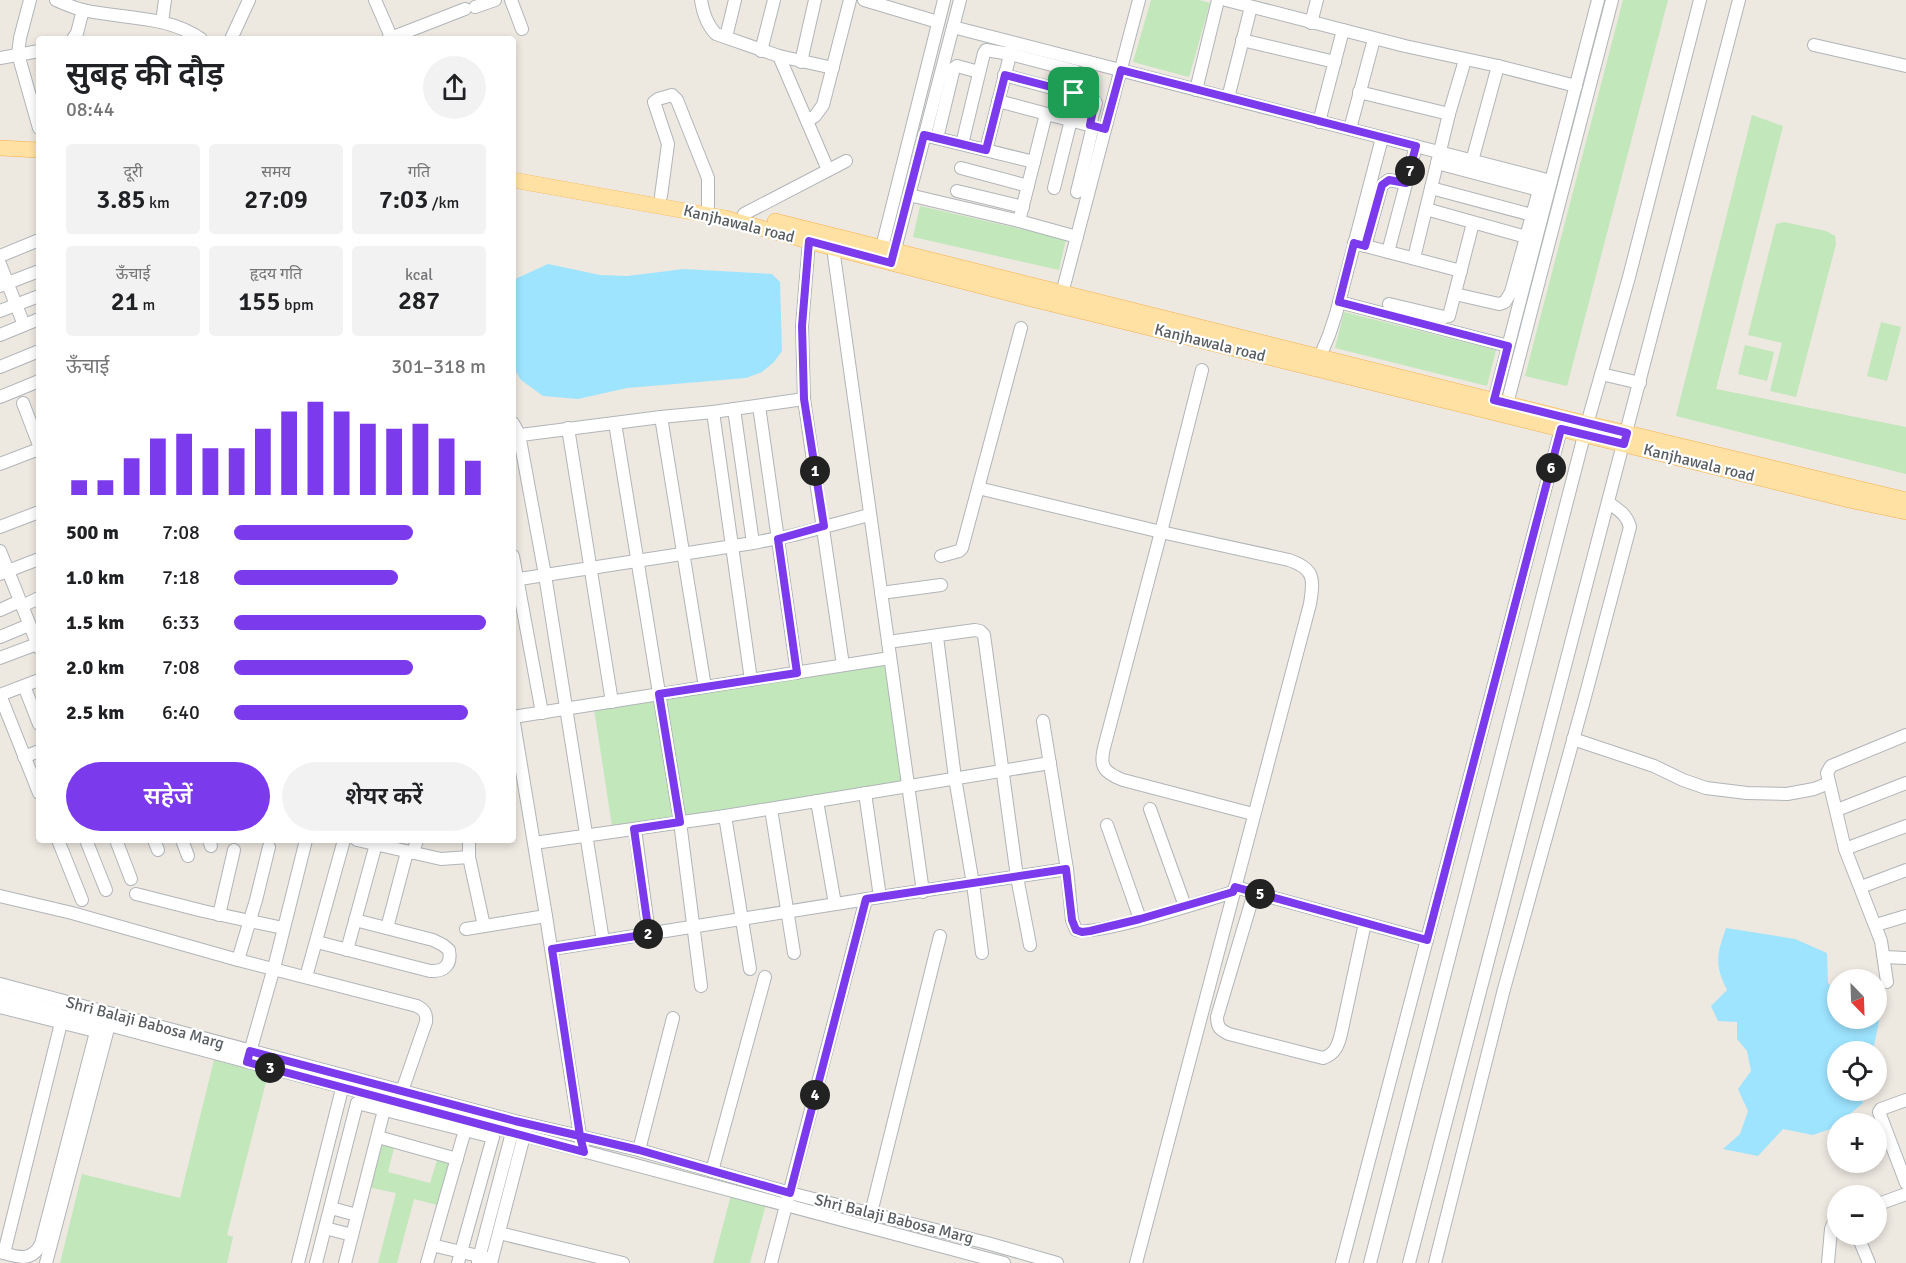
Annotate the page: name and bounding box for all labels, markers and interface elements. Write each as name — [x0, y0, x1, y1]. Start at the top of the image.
text: सुबह की दौड़ — [66, 54, 224, 95]
button: share — [423, 56, 486, 119]
pin — [1048, 67, 1099, 118]
icon: arrive — [1057, 76, 1090, 109]
text: 08:44 — [66, 97, 115, 122]
pin: 7 — [1395, 156, 1425, 186]
text: 7 — [1406, 161, 1414, 181]
text: दूरी — [123, 162, 143, 182]
text: समय — [261, 162, 291, 182]
text: गति — [408, 162, 430, 182]
text: 3.85 — [96, 184, 145, 216]
text: 27:09 — [244, 184, 308, 216]
text: 7:03 — [379, 184, 428, 216]
text: km — [145, 193, 170, 213]
text: /km — [428, 193, 459, 213]
street label: Kanjhawala road — [681, 201, 797, 247]
text: ऊँचाई — [116, 264, 150, 284]
text: हृदय गति — [250, 264, 302, 284]
text: kcal — [405, 265, 433, 285]
text: 287 — [398, 285, 440, 317]
text: 21 — [111, 286, 139, 318]
text: 155 — [238, 286, 280, 318]
text: m — [139, 295, 155, 315]
text: bpm — [280, 295, 314, 315]
street label: Kanjhawala road — [1152, 320, 1268, 366]
text: ऊँचाई — [66, 354, 109, 379]
text: 301–318 m — [391, 354, 486, 379]
street label: Kanjhawala road — [1641, 440, 1757, 486]
pin: 6 — [1536, 453, 1566, 483]
pin: 1 — [800, 456, 830, 486]
text: 6 — [1547, 458, 1555, 478]
text: 1 — [811, 461, 819, 481]
text: 500 m — [66, 520, 119, 545]
text: 7:08 — [162, 520, 200, 545]
text: 1.0 km — [66, 565, 124, 590]
text: 7:18 — [162, 565, 200, 590]
text: 1.5 km — [66, 610, 124, 635]
text: 6:33 — [162, 610, 200, 635]
text: 2.0 km — [66, 655, 124, 680]
text: 7:08 — [162, 655, 200, 680]
text: 2.5 km — [66, 700, 124, 725]
text: 6:40 — [162, 700, 200, 725]
button: सहेजें — [66, 762, 270, 831]
button: शेयर करें — [282, 762, 486, 831]
pin: 5 — [1245, 879, 1275, 909]
text: 5 — [1256, 884, 1264, 904]
pin: 2 — [633, 919, 663, 949]
text: 2 — [644, 924, 652, 944]
north arrow — [1827, 969, 1887, 1029]
map controls — [1827, 969, 1887, 1245]
street label: Shri Balaji Babosa Marg — [64, 992, 226, 1054]
button: locate — [1827, 1041, 1887, 1101]
pin: 3 — [255, 1053, 285, 1083]
text: 3 — [266, 1058, 274, 1078]
pin: 4 — [800, 1080, 830, 1110]
text: 4 — [811, 1085, 819, 1105]
button: + — [1827, 1113, 1887, 1173]
button: − — [1827, 1185, 1887, 1245]
street label: Shri Balaji Babosa Marg — [813, 1190, 975, 1248]

